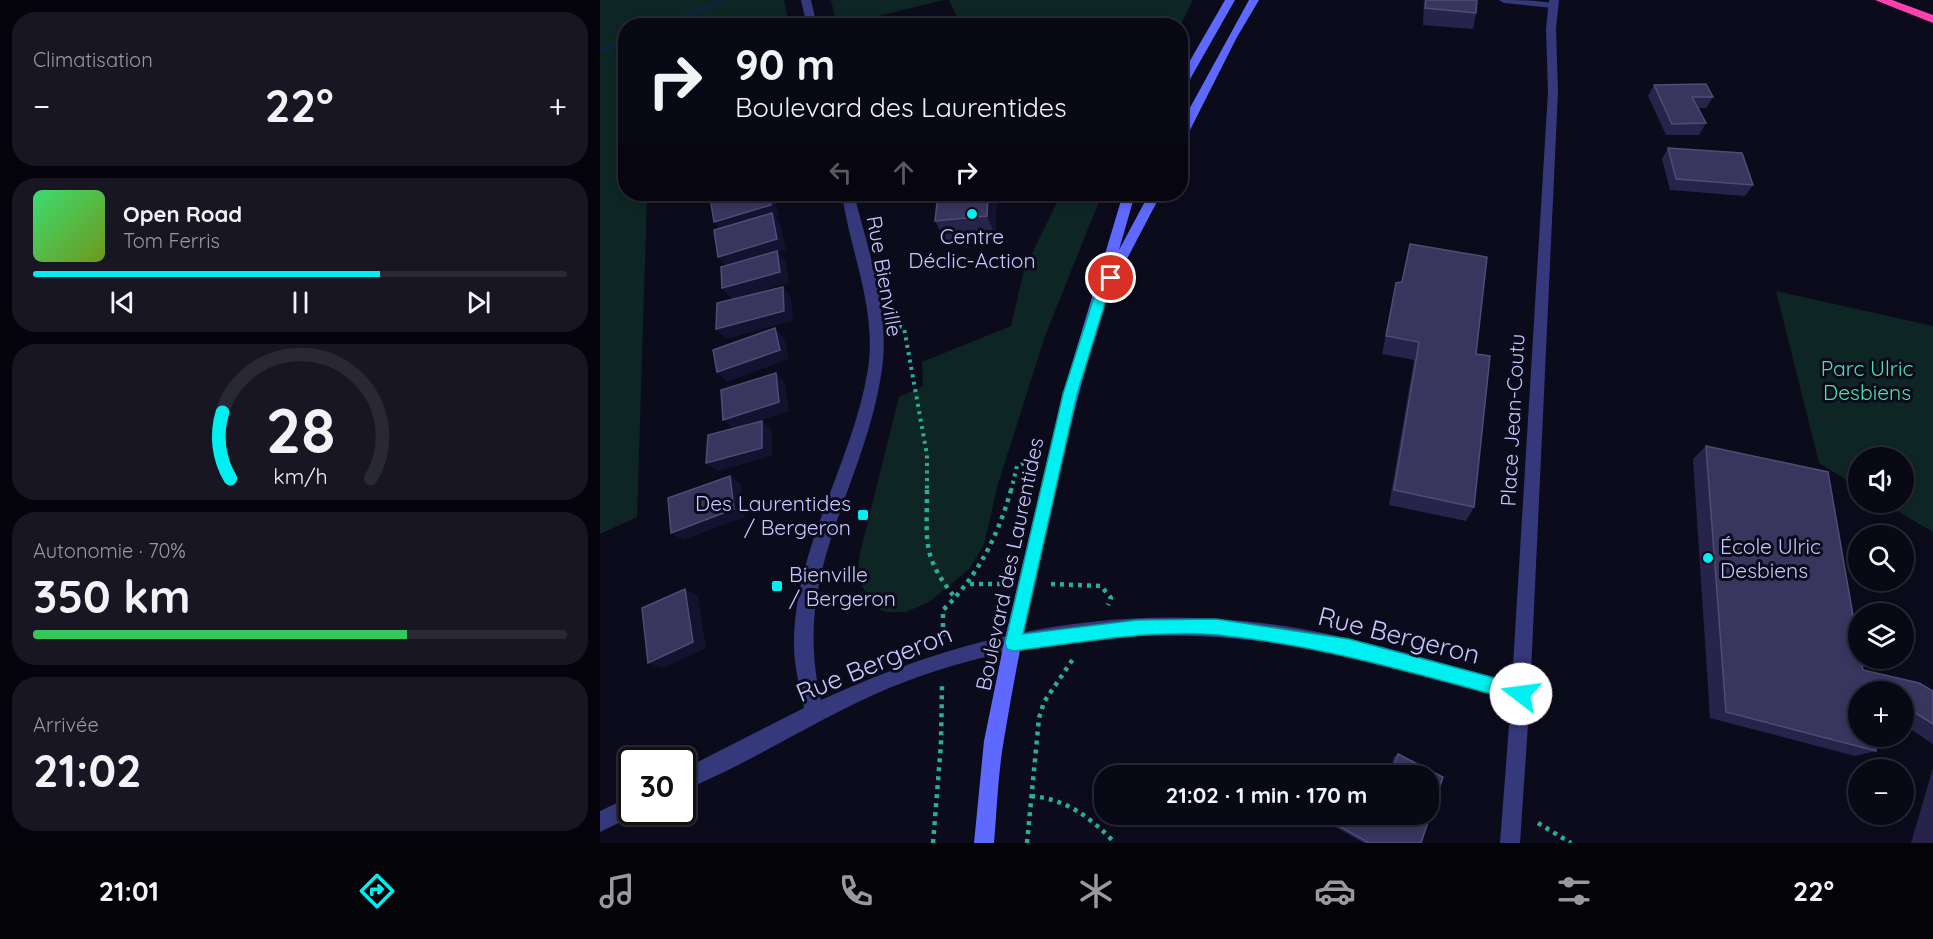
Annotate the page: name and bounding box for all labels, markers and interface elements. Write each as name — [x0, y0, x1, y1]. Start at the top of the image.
text: 90 m — [735, 38, 835, 91]
icon: right — [636, 42, 714, 120]
text: Climatisation — [33, 47, 153, 72]
text: 22° — [265, 77, 334, 133]
text: − — [33, 85, 50, 126]
text: + — [548, 85, 567, 126]
text: Boulevard des Laurentides — [735, 90, 1067, 124]
icon: left — [824, 156, 857, 189]
icon: ahead — [887, 156, 920, 189]
icon: right — [950, 156, 983, 189]
text: Open Road — [123, 200, 242, 228]
marker: Centre Déclic-Action — [965, 207, 979, 221]
street label: Rue Bienville — [862, 213, 908, 339]
place label: Centre Déclic-Action — [908, 223, 1036, 273]
text: Tom Ferris — [123, 228, 220, 253]
pin — [1085, 252, 1136, 303]
icon: arrive — [1094, 261, 1127, 294]
icon: previous — [106, 286, 139, 319]
icon: pause — [284, 286, 317, 319]
icon: next — [462, 286, 495, 319]
street label: Place Jean-Coutu — [1494, 333, 1530, 507]
park label: Parc Ulric Desbiens — [1821, 355, 1913, 405]
text: 28 — [265, 391, 335, 469]
street label: Boulevard des Laurentides — [969, 435, 1049, 693]
map controls — [1848, 447, 1914, 825]
button: sound — [1848, 447, 1914, 513]
text: km/h — [273, 463, 327, 489]
place label: Des Laurentides / Bergeron — [695, 490, 851, 540]
marker: Des Laurentides / Bergeron — [856, 508, 870, 522]
button: search — [1848, 525, 1914, 591]
place label: École Ulric Desbiens — [1720, 533, 1821, 583]
text: Autonomie · 70% — [33, 538, 186, 563]
marker: École Ulric Desbiens — [1701, 551, 1715, 565]
place label: Bienville / Bergeron — [789, 561, 896, 611]
text: 350 km — [33, 568, 190, 624]
marker: Bienville / Bergeron — [770, 579, 784, 593]
street label: Rue Bergeron — [1315, 599, 1483, 671]
button: layers — [1848, 603, 1914, 669]
street label: Rue Bergeron — [791, 617, 957, 709]
position arrow — [1489, 662, 1553, 726]
button: + — [1848, 681, 1914, 747]
text: Arrivée — [33, 712, 99, 737]
text: 21:02 — [33, 742, 142, 798]
speed limit sign: 30 — [618, 747, 696, 825]
button: − — [1848, 759, 1914, 825]
text: 21:02 · 1 min · 170 m — [1166, 781, 1367, 809]
icon: directions — [356, 870, 398, 912]
icon: music — [596, 870, 638, 912]
icon: phone — [835, 870, 877, 912]
icon: climate — [1075, 870, 1117, 912]
icon: car — [1314, 870, 1356, 912]
icon: filters — [1553, 870, 1595, 912]
text: 21:01 — [99, 874, 159, 908]
text: 22° — [1793, 874, 1834, 908]

